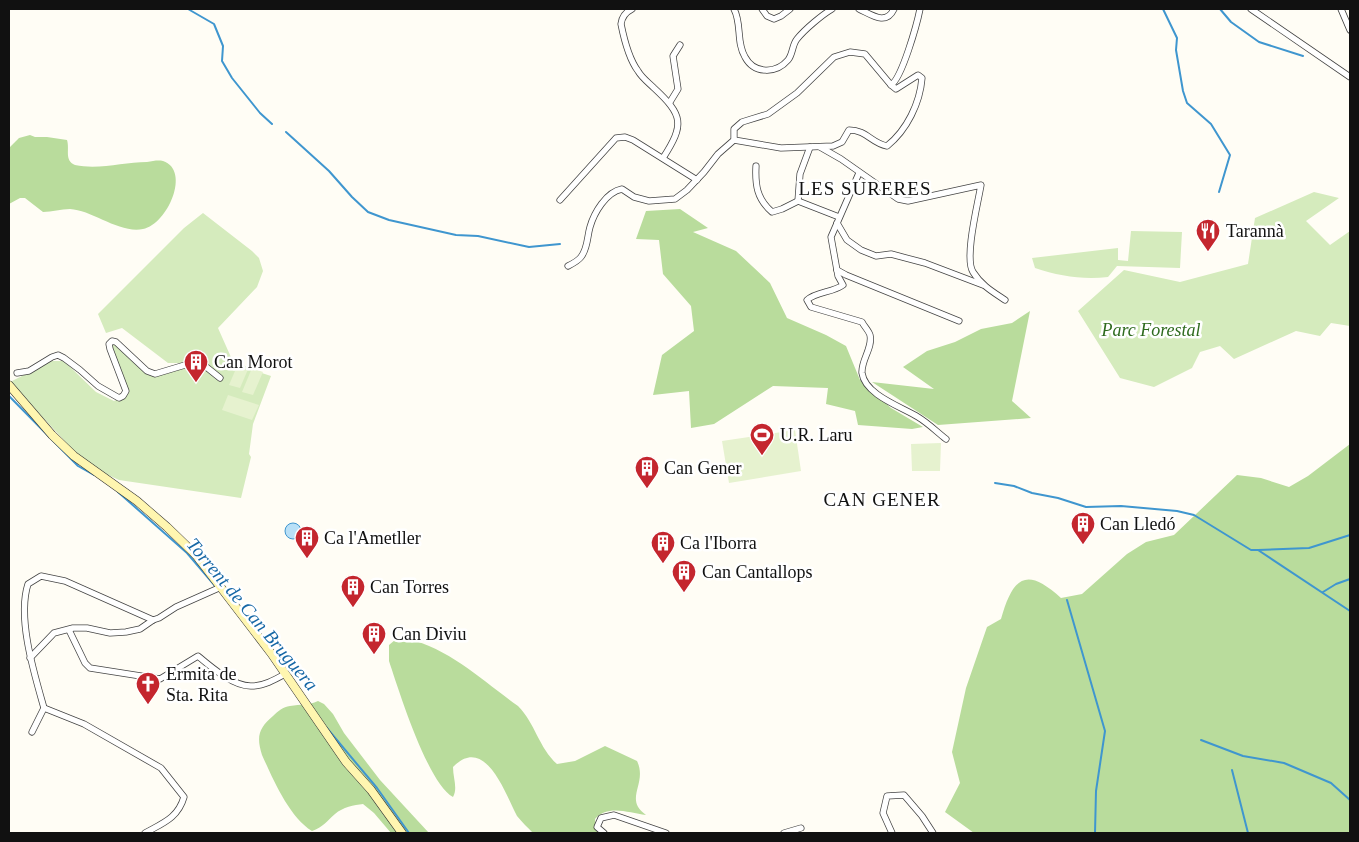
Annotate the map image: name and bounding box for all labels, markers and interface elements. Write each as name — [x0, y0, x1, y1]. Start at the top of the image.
district label: LES SURERES — [799, 178, 931, 199]
restaurant icon: Tarannà — [1195, 218, 1221, 252]
place label: Tarannà — [1226, 221, 1284, 241]
park label: Parc Forestal — [1100, 320, 1201, 340]
building icon: Can Morot — [183, 349, 209, 383]
place label: Can Morot — [214, 352, 293, 372]
sports icon: U.R. Laru — [749, 422, 775, 456]
place label: U.R. Laru — [780, 425, 852, 445]
building icon: Can Gener — [634, 455, 660, 489]
place label: Can Gener — [664, 458, 741, 478]
district label: CAN GENER — [823, 489, 941, 510]
building icon: Can Lledó — [1070, 511, 1096, 545]
place label: Can Lledó — [1100, 514, 1175, 534]
building icon: Ca l'Ametller — [294, 525, 320, 559]
place label: Ca l'Ametller — [324, 528, 421, 548]
building icon: Ca l'Iborra — [650, 530, 676, 564]
place label: Ca l'Iborra — [680, 533, 757, 553]
water label: Torrent de Can Bruguera — [183, 534, 322, 695]
building icon: Can Cantallops — [671, 559, 697, 593]
place label: Can Cantallops — [702, 562, 813, 582]
building icon: Can Torres — [340, 574, 366, 608]
place label: Can Torres — [370, 577, 449, 597]
building icon: Can Diviu — [361, 621, 387, 655]
place label: Can Diviu — [392, 624, 467, 644]
place label: Ermita de Sta. Rita — [166, 664, 236, 705]
church icon: Ermita de Sta. Rita — [135, 671, 161, 705]

